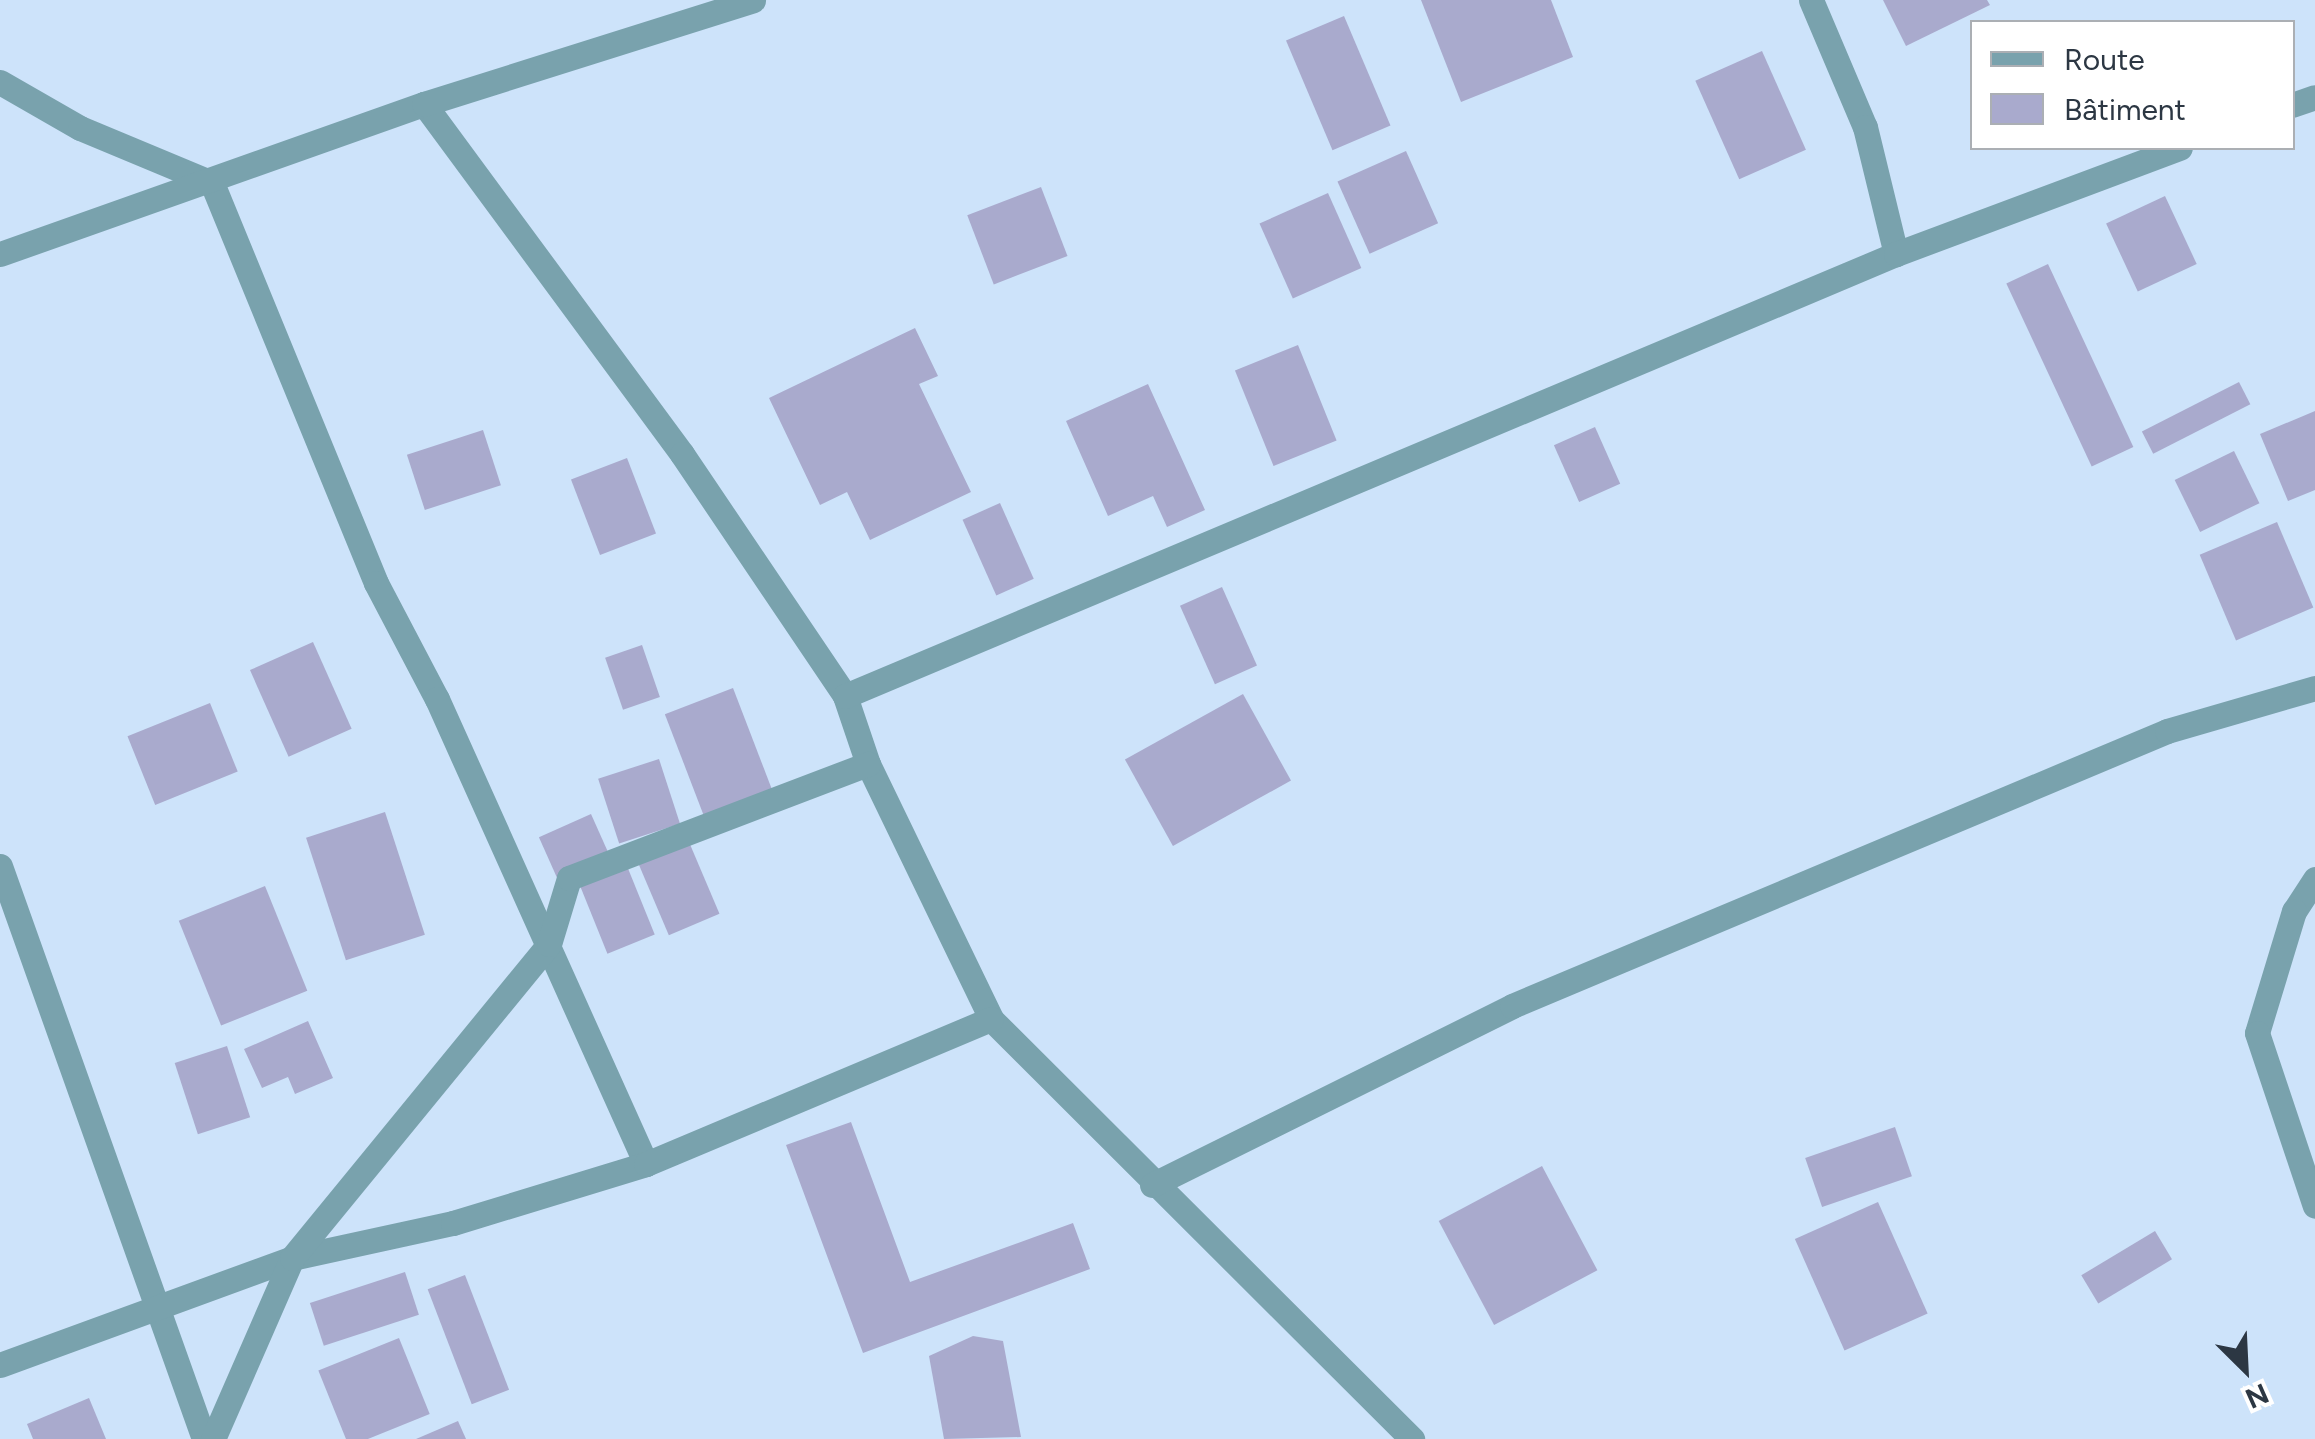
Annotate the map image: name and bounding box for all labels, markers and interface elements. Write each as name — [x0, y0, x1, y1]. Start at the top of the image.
legend — [1970, 20, 2295, 150]
text: Route — [2064, 41, 2145, 78]
text: Bâtiment — [2064, 91, 2186, 128]
north arrow — [2195, 1319, 2295, 1419]
text: N — [2240, 1376, 2274, 1416]

